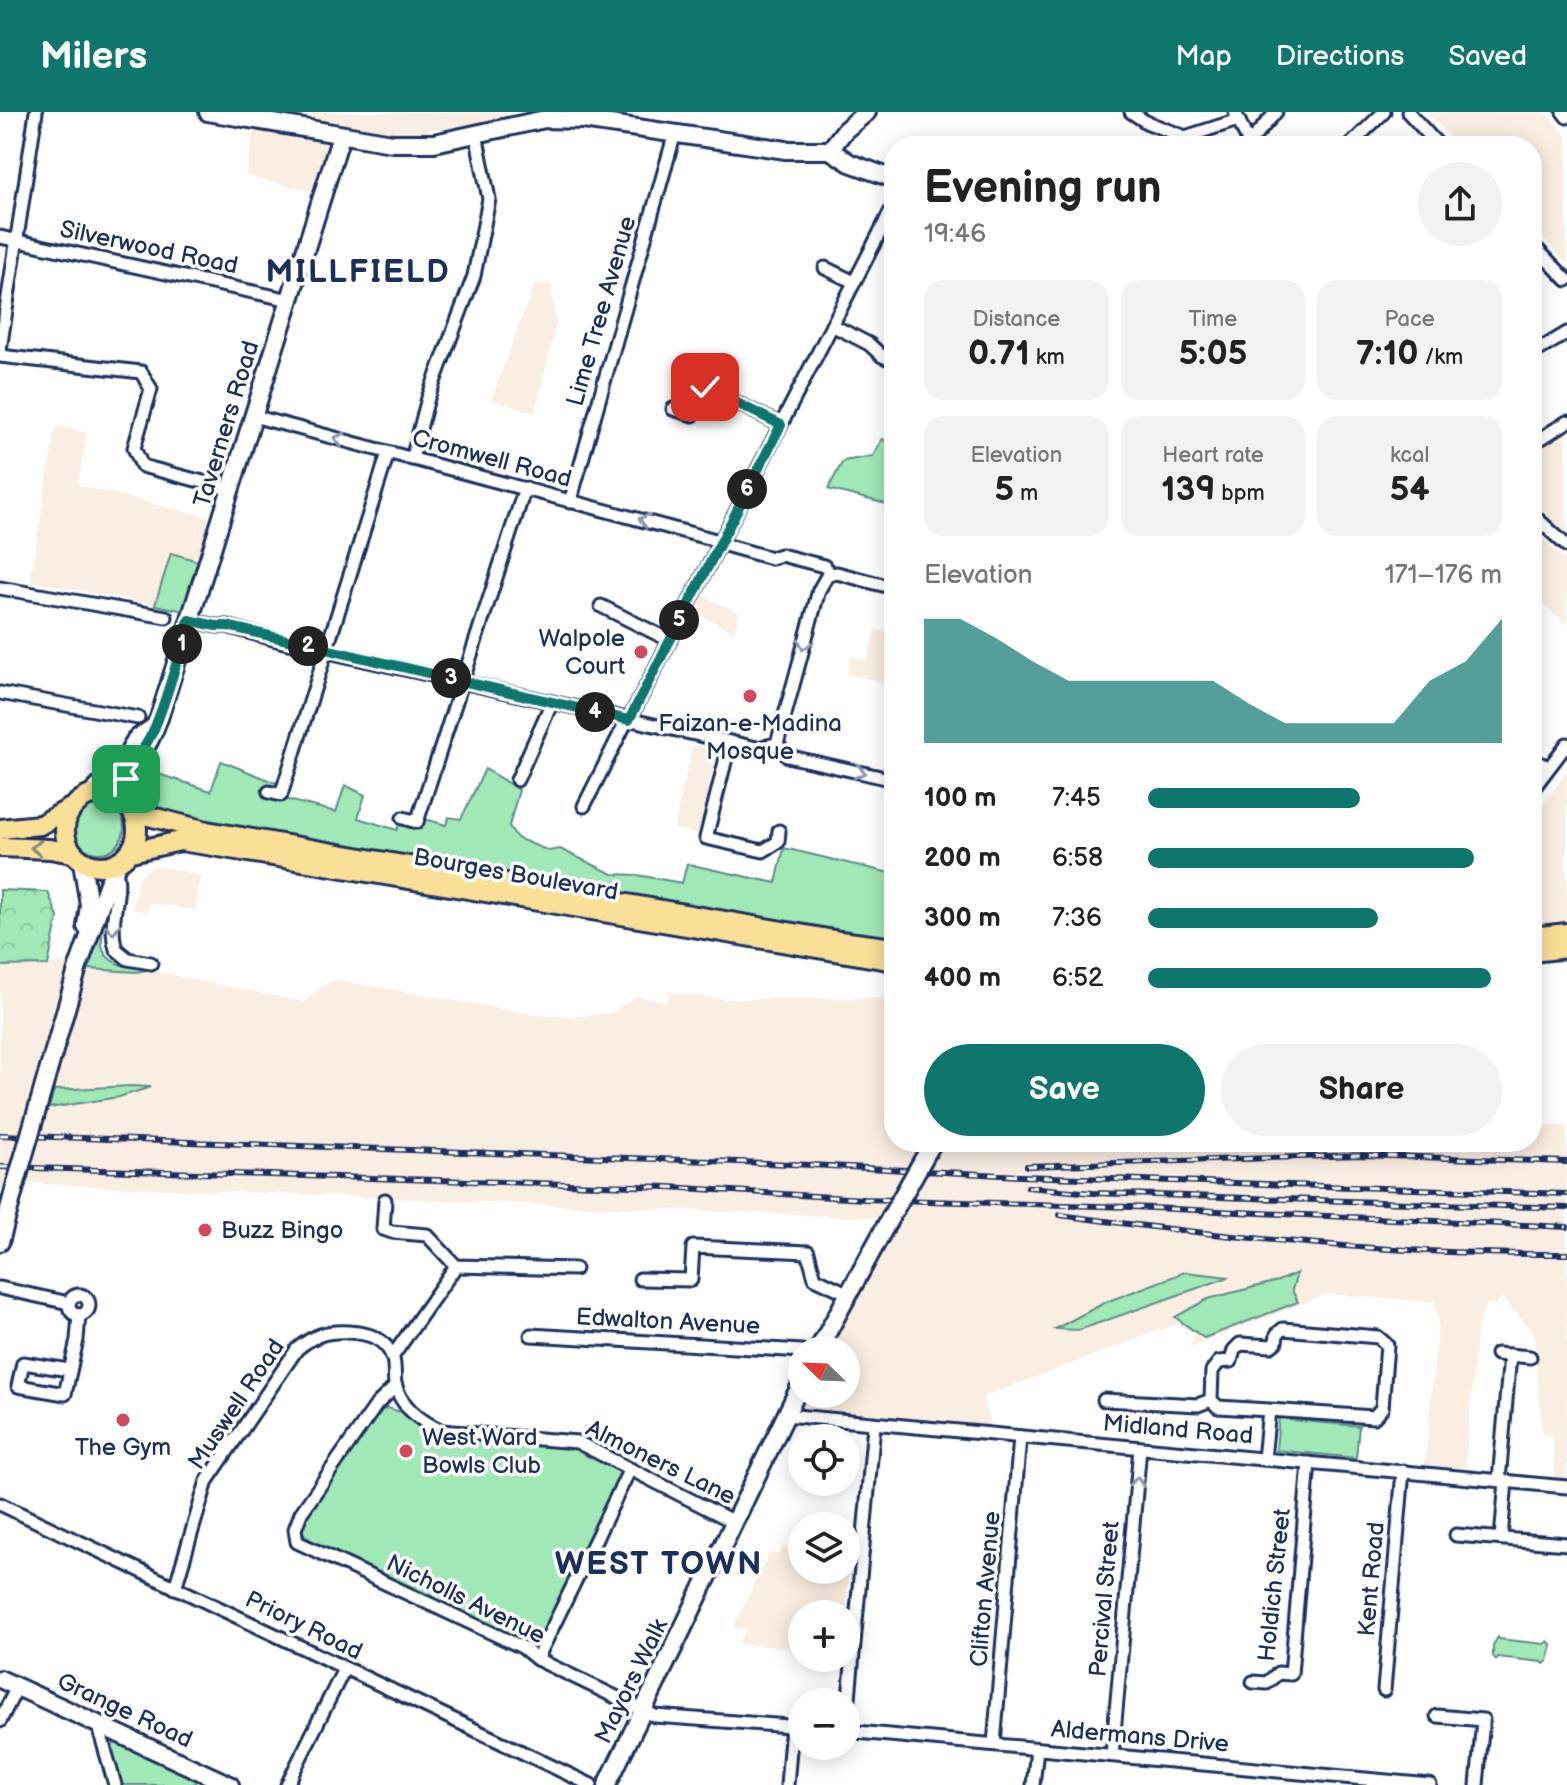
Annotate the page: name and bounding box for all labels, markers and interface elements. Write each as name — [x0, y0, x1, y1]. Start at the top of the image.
text: Milers — [40, 34, 147, 79]
text: Map — [1175, 40, 1232, 73]
text: Directions — [1276, 40, 1404, 73]
text: Saved — [1448, 40, 1527, 73]
text: Evening run — [924, 162, 1161, 215]
button: share — [1418, 162, 1502, 246]
street label: Lime Tree Avenue — [561, 213, 642, 409]
street label: Silverwood Road — [57, 214, 240, 280]
text: 19:46 — [924, 219, 986, 250]
district label: MILLFIELD — [265, 253, 451, 292]
text: Distance — [972, 306, 1060, 333]
text: Time — [1189, 306, 1237, 333]
text: Pace — [1385, 306, 1435, 333]
text: 0.71 — [968, 333, 1030, 374]
text: 5:05 — [1179, 333, 1247, 374]
text: 7:10 — [1356, 333, 1418, 374]
street label: Taverners Road — [187, 337, 266, 511]
text: km — [1030, 344, 1065, 371]
text: /km — [1418, 344, 1463, 371]
pin — [671, 353, 739, 421]
icon: check — [683, 365, 727, 409]
street label: Cromwell Road — [409, 423, 575, 494]
one-way arrow — [333, 432, 347, 448]
text: Elevation — [970, 442, 1062, 469]
text: Heart rate — [1162, 442, 1264, 469]
text: kcal — [1390, 442, 1429, 469]
pin: 6 — [727, 469, 767, 509]
text: 5 — [994, 469, 1014, 510]
text: 139 — [1161, 469, 1215, 510]
text: 54 — [1390, 469, 1429, 510]
text: 6 — [740, 475, 754, 502]
text: m — [1014, 480, 1038, 507]
text: bpm — [1215, 480, 1265, 507]
one-way arrow — [638, 513, 652, 530]
text: Elevation — [924, 560, 1032, 591]
text: 171–176 m — [1385, 560, 1502, 591]
pin: 5 — [659, 600, 699, 640]
text: 5 — [673, 606, 685, 633]
pin: 1 — [162, 624, 202, 664]
place label: Walpole Court — [539, 624, 626, 681]
pin: 2 — [288, 626, 328, 666]
text: 1 — [177, 630, 187, 657]
text: 2 — [301, 632, 315, 659]
one-way arrow — [797, 638, 813, 652]
marker: Walpole Court — [632, 643, 650, 661]
pin: 3 — [431, 658, 471, 698]
text: 3 — [445, 664, 457, 691]
marker: Faizan-e-Madina Mosque — [741, 687, 759, 705]
pin: 4 — [575, 692, 615, 732]
text: 4 — [589, 698, 601, 725]
place label: Faizan-e-Madina Mosque — [658, 709, 842, 766]
pin — [92, 745, 160, 813]
icon: arrive — [104, 757, 148, 801]
one-way arrow — [853, 763, 867, 780]
text: 100 m — [924, 783, 997, 814]
text: 7:45 — [1052, 783, 1101, 814]
one-way arrow — [29, 840, 42, 857]
street label: Bourges Boulevard — [411, 842, 620, 907]
text: 200 m — [924, 843, 1001, 874]
text: 6:58 — [1052, 843, 1103, 874]
text: 300 m — [924, 903, 1001, 934]
text: 7:36 — [1052, 903, 1102, 934]
one-way arrow — [105, 923, 122, 936]
text: 400 m — [924, 963, 1001, 994]
text: 6:52 — [1052, 963, 1103, 994]
button: Save — [924, 1044, 1205, 1136]
button: Share — [1221, 1044, 1502, 1136]
place label: Buzz Bingo — [221, 1216, 343, 1245]
marker: Buzz Bingo — [196, 1221, 214, 1239]
street label: Edwalton Avenue — [575, 1302, 761, 1341]
street label: Muswell Road — [182, 1333, 291, 1475]
north arrow — [788, 1336, 860, 1408]
map controls — [788, 1336, 860, 1760]
street label: Midland Road — [1102, 1408, 1254, 1451]
marker: The Gym — [114, 1411, 132, 1429]
street label: Almoners Lane — [581, 1414, 740, 1511]
place label: West Ward Bowls Club — [422, 1423, 541, 1480]
button: locate — [788, 1424, 860, 1496]
place label: The Gym — [75, 1433, 171, 1462]
marker: West Ward Bowls Club — [397, 1442, 415, 1460]
one-way arrow — [1129, 1475, 1146, 1488]
street label: Holdich Street — [1252, 1506, 1297, 1663]
street label: Clifton Avenue — [964, 1510, 1007, 1668]
button: layers — [788, 1512, 860, 1584]
street label: Percival Street — [1083, 1519, 1126, 1678]
street label: Kent Road — [1352, 1521, 1391, 1638]
district label: WEST TOWN — [555, 1545, 763, 1584]
street label: Nicholls Avenue — [382, 1549, 550, 1650]
street label: Priory Road — [240, 1585, 367, 1666]
button: + — [788, 1600, 860, 1672]
street label: Mayors Walk — [589, 1614, 674, 1748]
street label: Grange Road — [53, 1666, 197, 1754]
button: − — [788, 1688, 860, 1760]
street label: Aldermans Drive — [1050, 1714, 1230, 1759]

